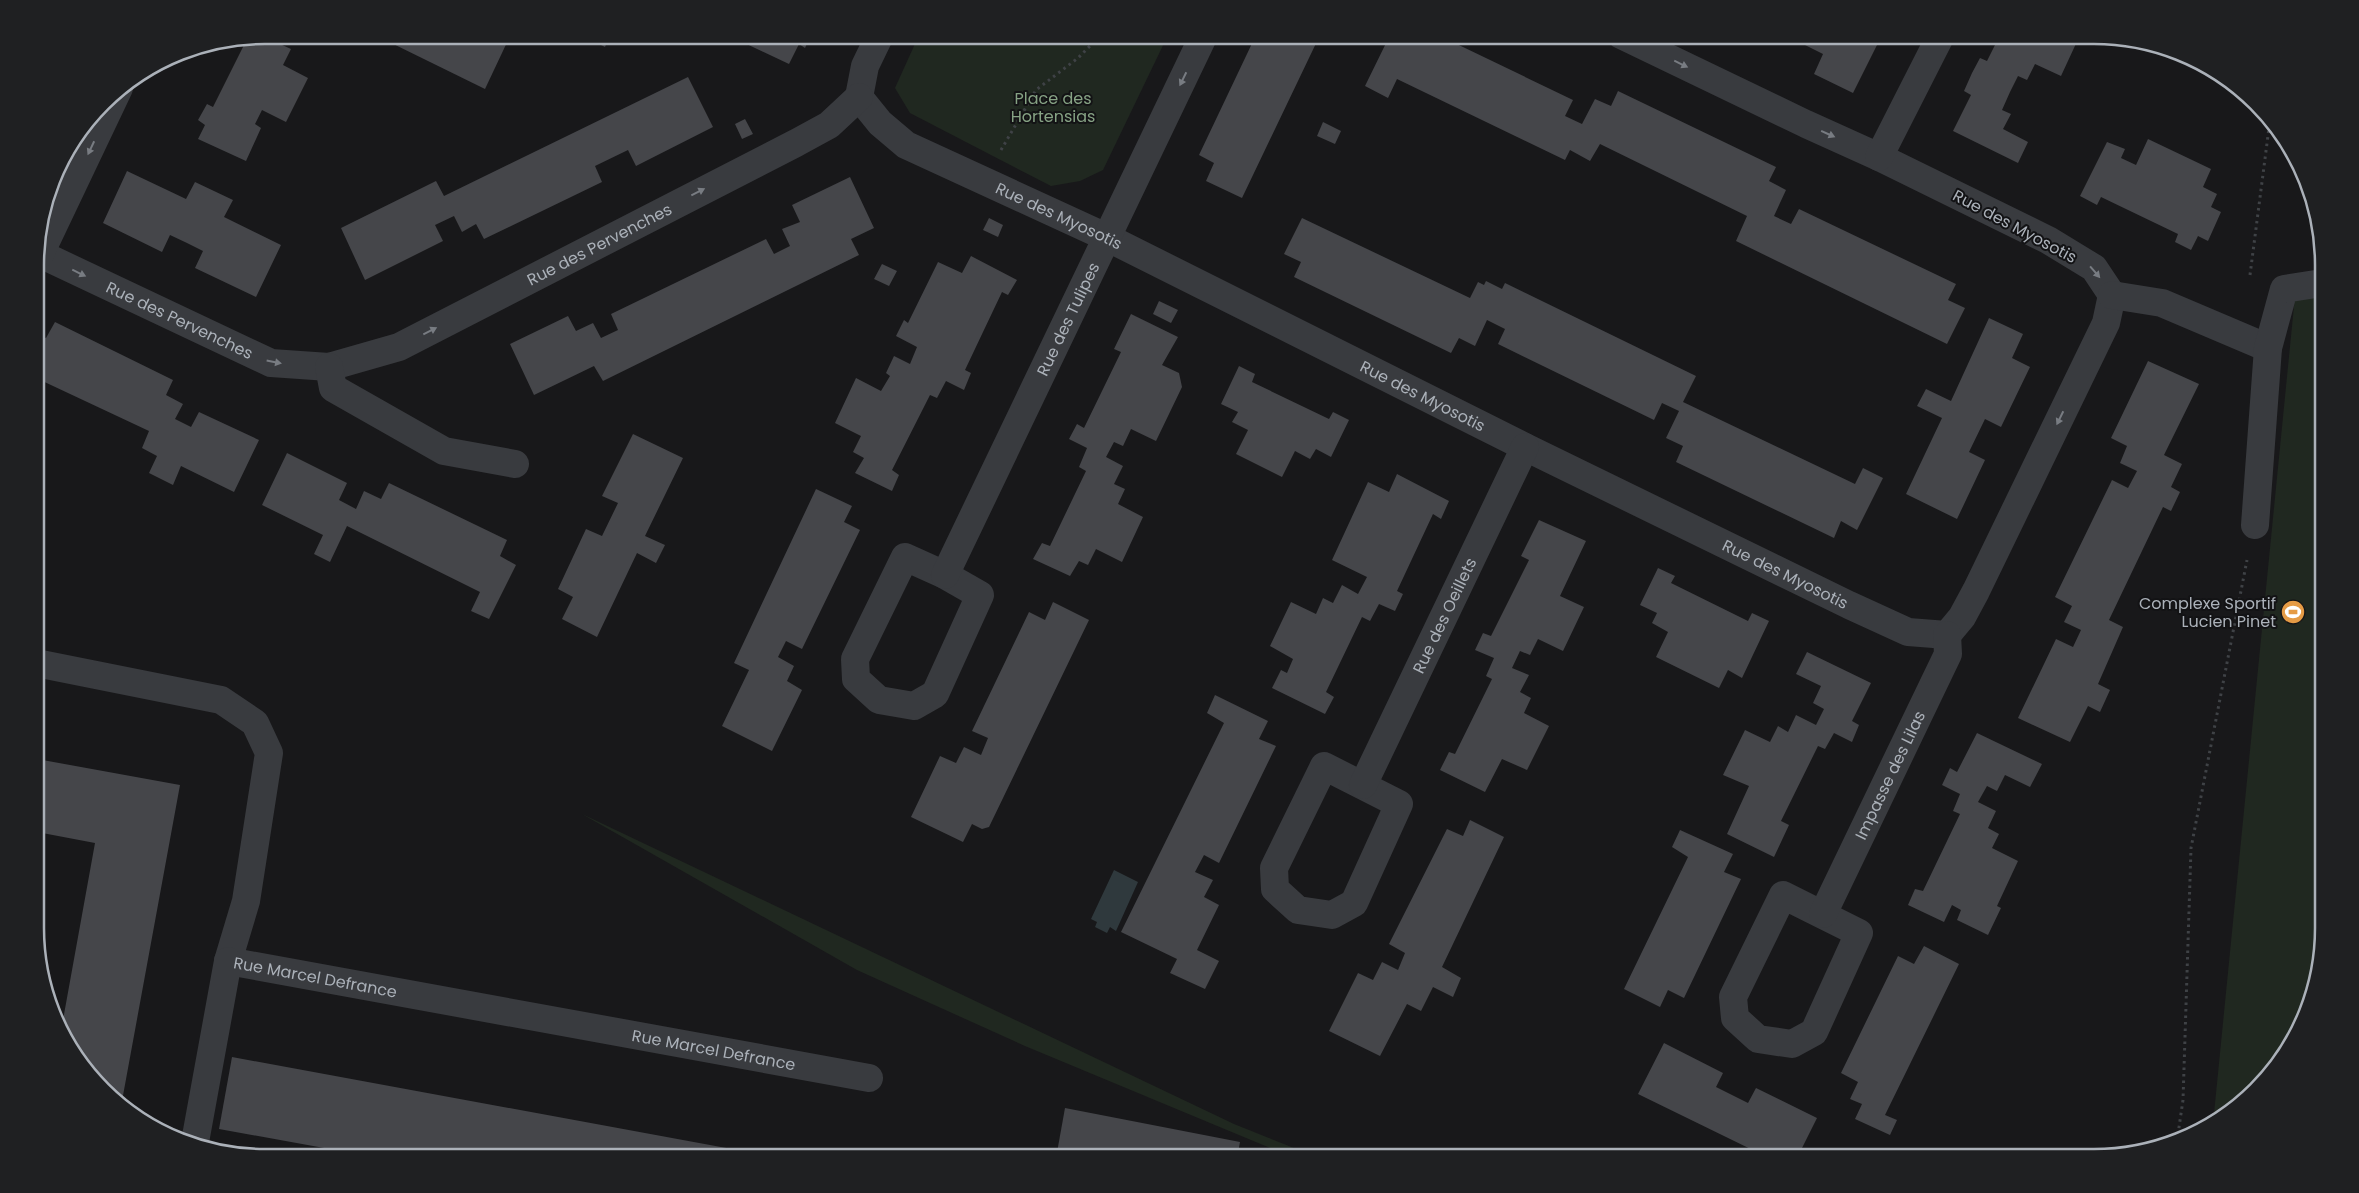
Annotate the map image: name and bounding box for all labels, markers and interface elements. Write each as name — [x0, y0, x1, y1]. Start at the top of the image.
one-way arrow — [1674, 60, 1688, 68]
one-way arrow — [1178, 72, 1186, 86]
park label: Place des Hortensias — [1011, 87, 1095, 128]
one-way arrow — [1821, 130, 1835, 138]
one-way arrow — [87, 141, 95, 155]
street label: Rue des Myosotis — [992, 177, 1126, 255]
street label: Rue des Myosotis — [1949, 184, 2081, 269]
one-way arrow — [691, 188, 706, 196]
street label: Rue des Pervenches — [523, 198, 676, 291]
street label: Rue des Tulipes — [1031, 259, 1105, 380]
one-way arrow — [2090, 266, 2101, 279]
one-way arrow — [72, 269, 87, 277]
street label: Rue des Pervenches — [102, 276, 257, 365]
one-way arrow — [423, 327, 437, 335]
street label: Rue des Myosotis — [1356, 355, 1489, 437]
one-way arrow — [267, 359, 283, 367]
one-way arrow — [2056, 411, 2064, 425]
street label: Rue des Myosotis — [1718, 534, 1852, 615]
street label: Rue des Oeillets — [1407, 554, 1482, 677]
place label: Complexe Sportif Lucien Pinet — [2139, 592, 2276, 633]
sports icon: Complexe Sportif Lucien Pinet — [2280, 599, 2306, 625]
street label: Impasse des Lilas — [1849, 707, 1931, 844]
street label: Rue Marcel Defrance — [232, 951, 399, 1004]
street label: Rue Marcel Defrance — [630, 1024, 797, 1076]

